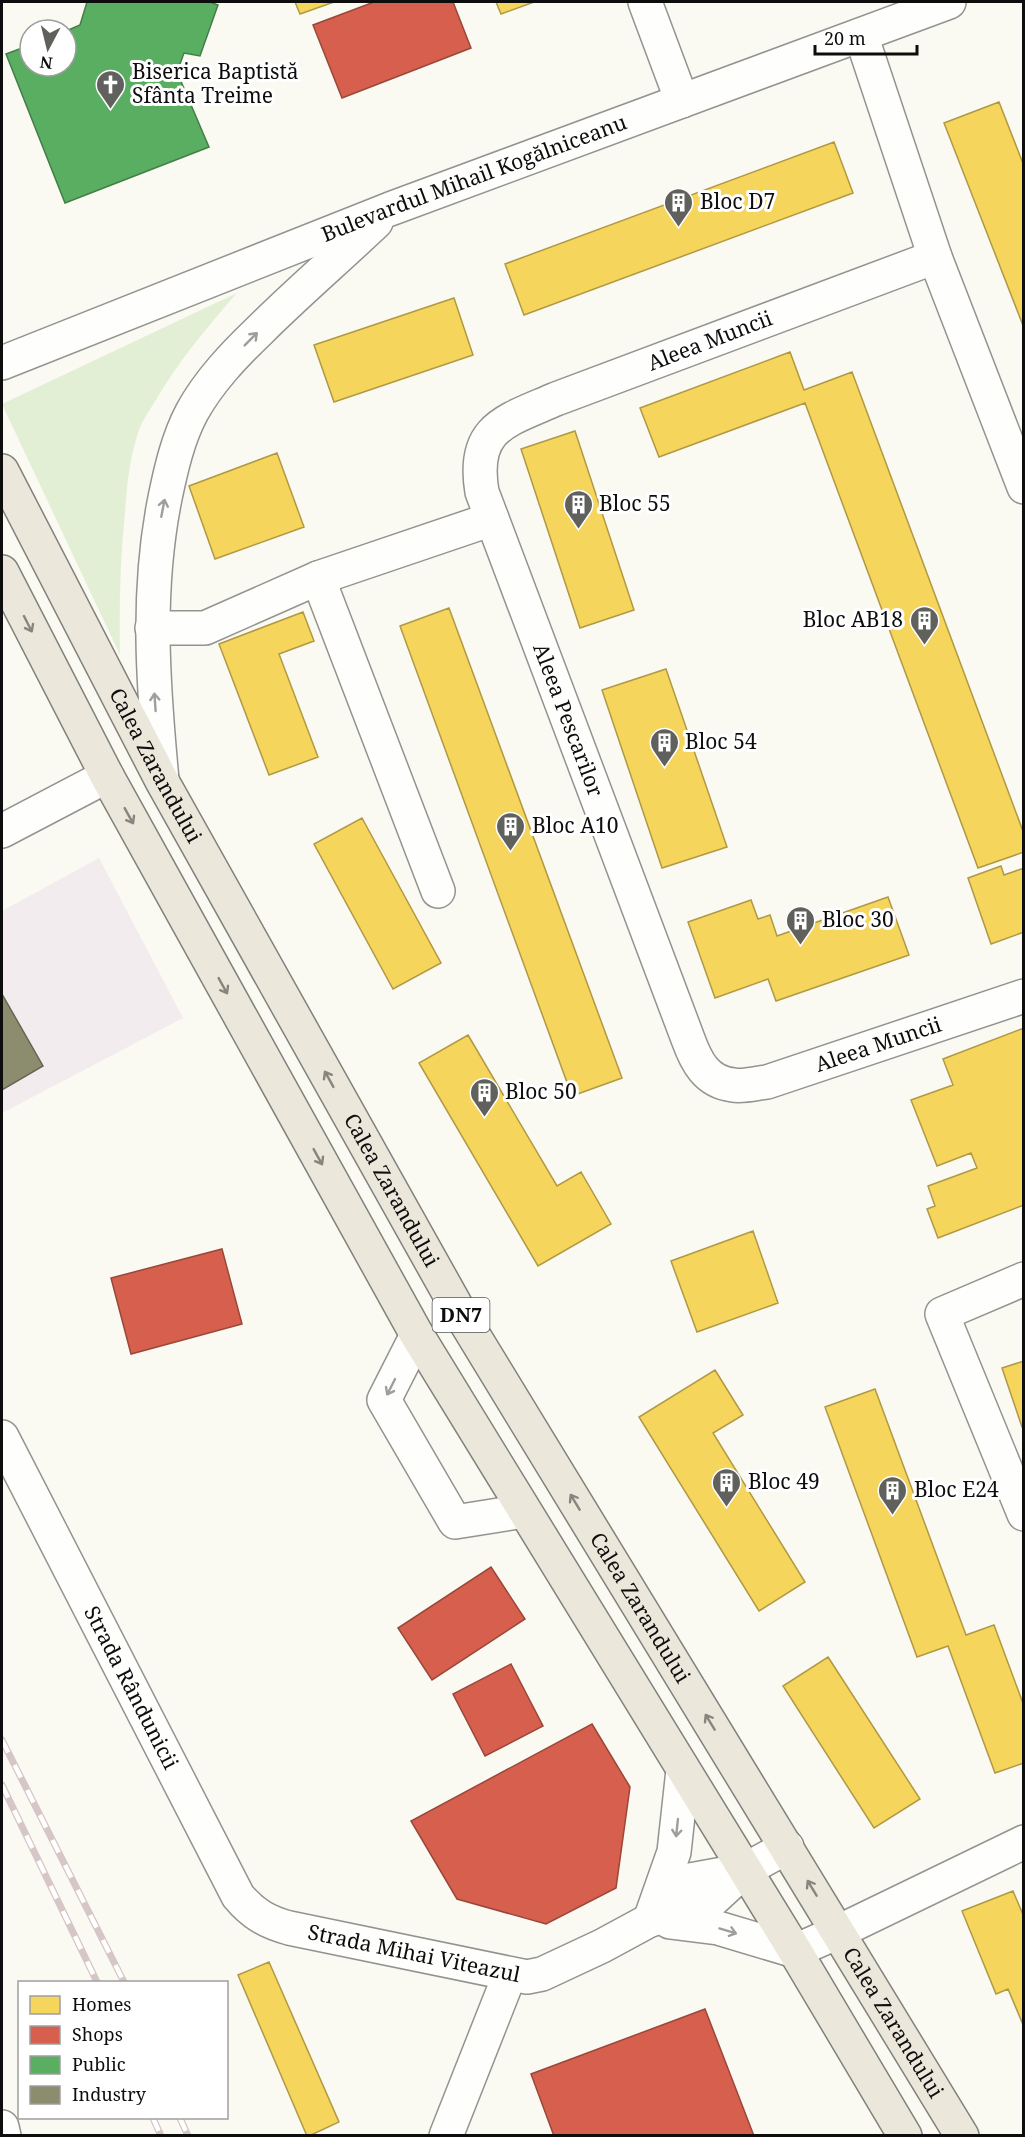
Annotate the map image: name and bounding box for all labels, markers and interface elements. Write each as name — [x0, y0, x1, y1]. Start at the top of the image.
north arrow — [18, 18, 78, 78]
scale bar — [815, 18, 917, 56]
text: 20 m — [824, 26, 866, 50]
text: N — [38, 51, 54, 75]
place label: Biserica Baptistă Sfânta Treime — [132, 57, 299, 109]
church icon: Biserica Baptistă Sfânta Treime — [95, 68, 127, 110]
street label: Bulevardul Mihail Kogălniceanu — [317, 108, 630, 248]
building icon: Bloc D7 — [663, 186, 695, 228]
place label: Bloc D7 — [700, 187, 775, 215]
street label: Aleea Muncii — [643, 303, 776, 377]
one-way arrow — [243, 331, 258, 346]
building icon: Bloc 55 — [562, 488, 594, 530]
place label: Bloc 55 — [599, 489, 671, 517]
one-way arrow — [158, 499, 169, 518]
building icon: Bloc AB18 — [908, 604, 940, 646]
place label: Bloc AB18 — [803, 605, 903, 633]
one-way arrow — [23, 615, 35, 633]
street label: Aleea Pescarilor — [527, 639, 610, 800]
street label: Calea Zarandului — [103, 683, 209, 848]
one-way arrow — [149, 693, 160, 713]
building icon: Bloc 54 — [648, 726, 680, 768]
place label: Bloc 54 — [685, 727, 757, 755]
one-way arrow — [124, 806, 135, 824]
building icon: Bloc A10 — [495, 810, 527, 852]
place label: Bloc A10 — [532, 811, 618, 839]
building icon: Bloc 30 — [785, 904, 817, 946]
place label: Bloc 30 — [822, 905, 894, 933]
one-way arrow — [217, 977, 229, 994]
street label: Aleea Muncii — [811, 1010, 945, 1078]
one-way arrow — [323, 1071, 335, 1088]
building icon: Bloc 50 — [468, 1076, 500, 1118]
place label: Bloc 50 — [505, 1077, 577, 1105]
street label: Calea Zarandului — [338, 1108, 446, 1272]
one-way arrow — [313, 1147, 324, 1165]
road number: DN7 — [432, 1298, 490, 1332]
one-way arrow — [384, 1378, 396, 1396]
building icon: Bloc 49 — [711, 1466, 743, 1508]
place label: Bloc 49 — [748, 1467, 820, 1495]
building icon: Bloc E24 — [877, 1474, 909, 1516]
place label: Bloc E24 — [914, 1475, 999, 1503]
one-way arrow — [569, 1493, 582, 1510]
street label: Calea Zarandului — [584, 1527, 698, 1688]
street label: Strada Rândunicii — [78, 1601, 186, 1774]
one-way arrow — [703, 1714, 715, 1731]
one-way arrow — [671, 1817, 682, 1837]
one-way arrow — [805, 1880, 817, 1897]
street label: Strada Mihai Viteazul — [305, 1917, 523, 1988]
one-way arrow — [718, 1926, 737, 1937]
street label: Calea Zarandului — [837, 1942, 951, 2103]
legend — [18, 1981, 228, 2119]
text: Homes — [72, 1992, 131, 2016]
text: Shops — [72, 2022, 123, 2046]
text: Public — [72, 2052, 126, 2076]
text: Industry — [72, 2082, 147, 2106]

